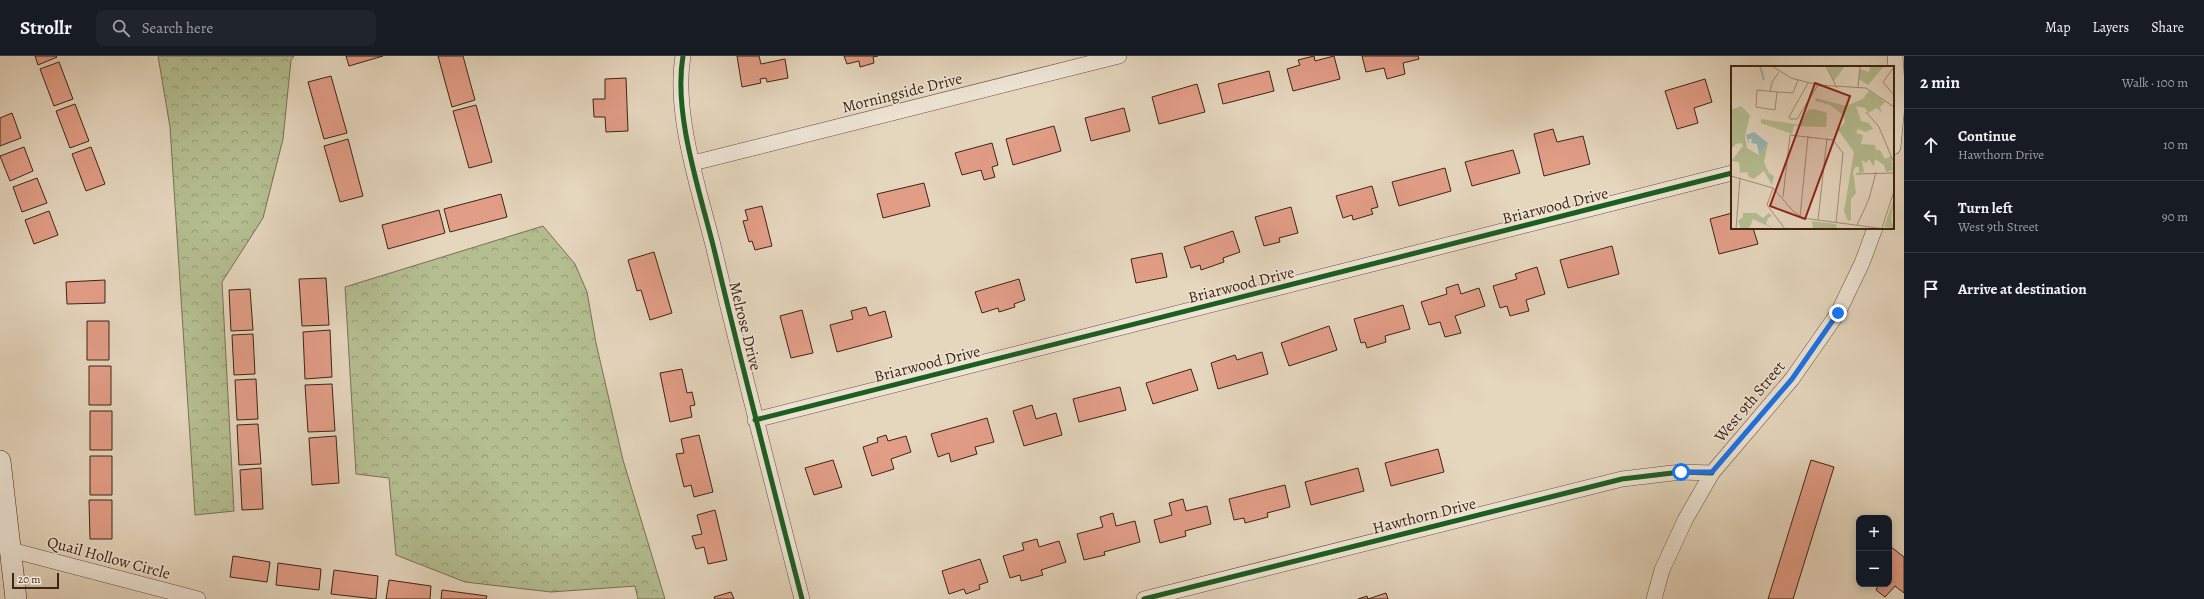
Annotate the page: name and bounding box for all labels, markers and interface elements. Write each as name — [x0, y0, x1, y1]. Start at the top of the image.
search box — [96, 10, 376, 46]
text: Strollr — [20, 15, 72, 41]
icon: search — [110, 17, 132, 39]
text: Search here — [142, 18, 213, 38]
text: Map — [2045, 18, 2071, 37]
text: Layers — [2093, 18, 2129, 37]
text: Share — [2151, 18, 2184, 37]
inset map — [1731, 66, 1894, 229]
street label: Morningside Drive — [840, 67, 965, 119]
text: 2 min — [1920, 71, 1960, 94]
text: Walk · 100 m — [2122, 74, 2188, 91]
text: Continue — [1958, 126, 2016, 146]
icon: ahead — [1920, 134, 1942, 156]
text: 10 m — [2163, 136, 2188, 153]
text: Hawthorn Drive — [1958, 146, 2044, 163]
street label: Briarwood Drive — [1500, 182, 1611, 230]
text: Turn left — [1958, 198, 2013, 218]
icon: left — [1920, 206, 1942, 228]
text: 90 m — [2162, 208, 2188, 225]
text: West 9th Street — [1958, 218, 2039, 235]
street label: Briarwood Drive — [1186, 261, 1297, 309]
icon: arrive — [1920, 278, 1942, 300]
street label: Melrose Drive — [723, 279, 767, 373]
text: Arrive at destination — [1958, 279, 2087, 299]
route end — [1829, 304, 1847, 322]
street label: Briarwood Drive — [872, 340, 983, 388]
street label: West 9th Street — [1709, 357, 1790, 448]
route start — [1672, 463, 1690, 481]
street label: Hawthorn Drive — [1370, 492, 1478, 539]
map controls — [1856, 515, 1892, 587]
button: + — [1856, 515, 1892, 551]
street label: Quail Hollow Circle — [45, 531, 173, 585]
button: − — [1856, 551, 1892, 587]
scale bar — [12, 571, 59, 590]
text: 20 m — [18, 572, 40, 587]

